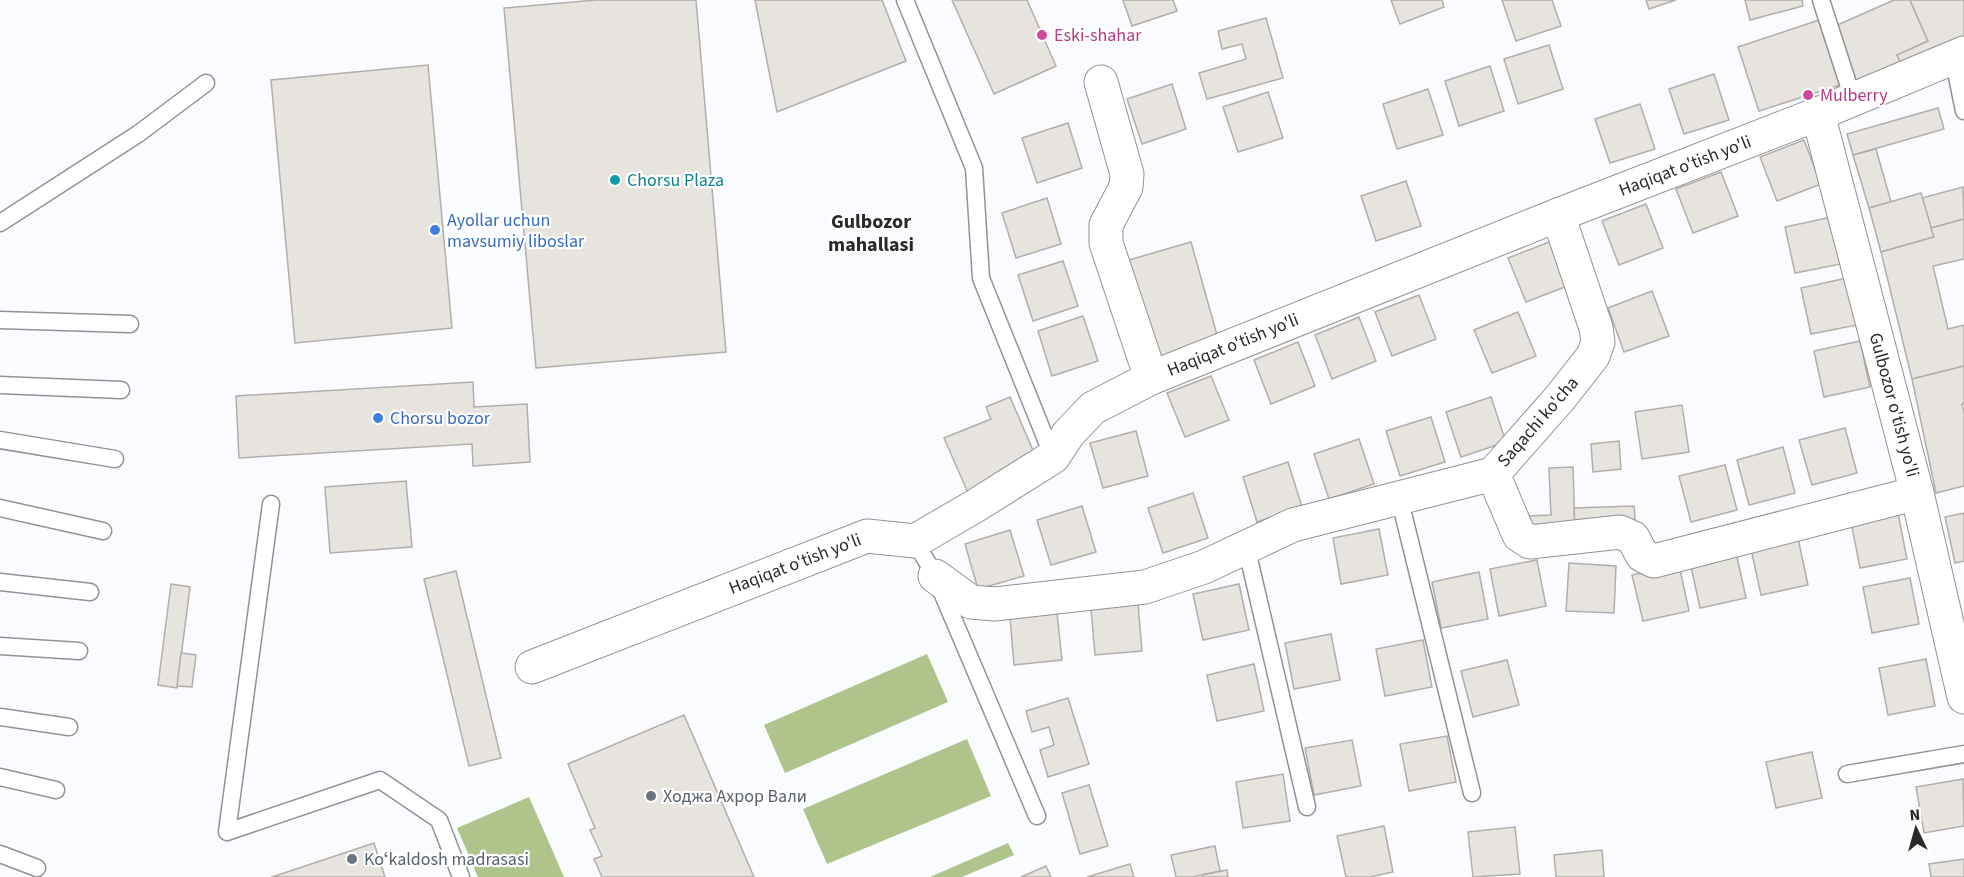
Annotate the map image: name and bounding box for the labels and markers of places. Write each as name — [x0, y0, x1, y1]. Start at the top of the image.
place label: Eski-shahar — [1054, 23, 1142, 48]
marker: Eski-shahar — [1035, 28, 1049, 42]
place label: Mulberry — [1820, 83, 1888, 108]
marker: Mulberry — [1801, 88, 1815, 102]
place label: Chorsu Plaza — [627, 168, 724, 193]
marker: Chorsu Plaza — [608, 173, 622, 187]
place label: Ayollar uchun mavsumiy liboslar — [447, 208, 585, 254]
marker: Ayollar uchun mavsumiy liboslar — [428, 223, 442, 237]
place label: Chorsu bozor — [390, 406, 491, 431]
marker: Chorsu bozor — [371, 411, 385, 425]
place label: Ходжа Ахрор Вали — [663, 784, 807, 809]
marker: Ходжа Ахрор Вали — [644, 789, 658, 803]
place label: Koʻkaldosh madrasasi — [364, 847, 529, 872]
marker: Koʻkaldosh madrasasi — [345, 852, 359, 866]

